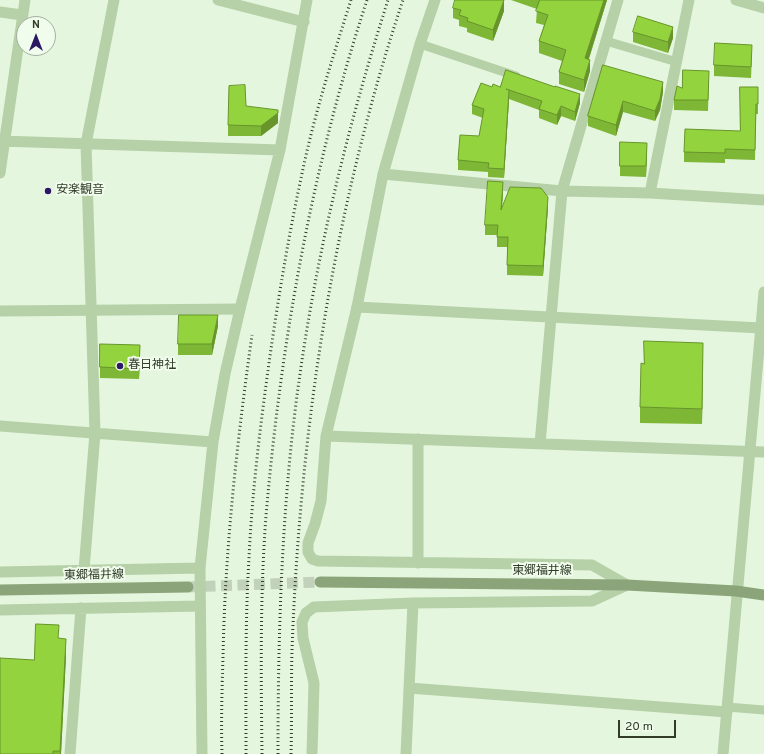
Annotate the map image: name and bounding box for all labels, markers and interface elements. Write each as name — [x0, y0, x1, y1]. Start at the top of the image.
north arrow — [16, 16, 56, 56]
text: N — [32, 18, 40, 32]
place label: 安楽観音 — [56, 184, 104, 198]
marker: 安楽観音 — [43, 186, 53, 196]
place label: 春日神社 — [128, 359, 176, 373]
marker: 春日神社 — [115, 361, 125, 371]
street label: 東郷福井線 — [512, 565, 572, 579]
street label: 東郷福井線 — [64, 568, 124, 584]
scale bar — [620, 712, 678, 738]
text: 20 m — [625, 719, 653, 735]

